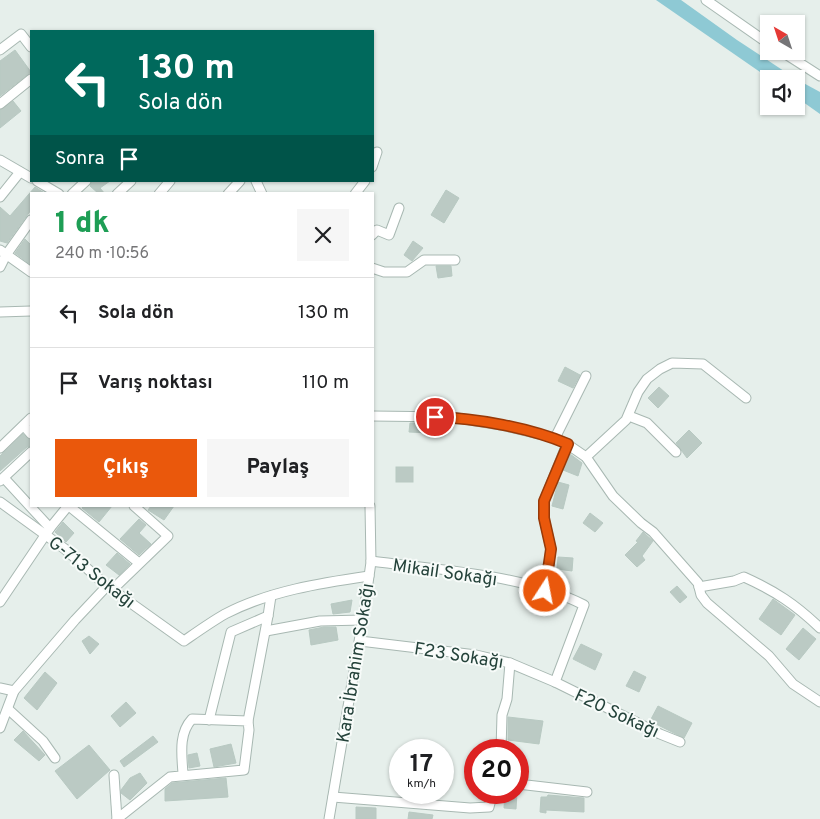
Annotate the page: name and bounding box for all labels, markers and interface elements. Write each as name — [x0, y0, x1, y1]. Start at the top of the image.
north arrow — [760, 15, 805, 60]
map controls — [760, 15, 805, 115]
text: 130 m — [138, 47, 235, 91]
icon: left — [55, 50, 120, 115]
button: sound — [760, 70, 805, 115]
text: Sola dön — [138, 90, 223, 117]
icon: arrive — [115, 145, 143, 173]
text: Sonra — [55, 147, 105, 171]
text: 1 dk — [55, 206, 109, 243]
button: close — [297, 209, 349, 261]
text: 240 m · 10:56 — [55, 244, 149, 264]
icon: left — [55, 299, 83, 327]
text: Sola dön — [98, 301, 174, 325]
text: 130 m — [298, 301, 349, 325]
icon: arrive — [55, 369, 83, 397]
text: Varış noktası — [98, 371, 213, 395]
text: 110 m — [302, 371, 349, 395]
pin — [414, 396, 456, 438]
icon: arrive — [421, 403, 449, 431]
button: Çıkış — [55, 439, 197, 497]
button: Paylaş — [207, 439, 349, 497]
street label: G-713 Sokağı — [43, 532, 139, 614]
street label: Mikail Sokağı — [391, 555, 499, 592]
position arrow — [518, 564, 570, 616]
street label: Kara İbrahim Sokağı — [331, 581, 380, 745]
street label: F23 Sokağı — [412, 638, 505, 675]
street label: F20 Sokağı — [570, 685, 662, 744]
speed limit sign: 20 — [464, 739, 529, 804]
text: 17 — [410, 749, 433, 781]
text: km/h — [407, 776, 436, 792]

